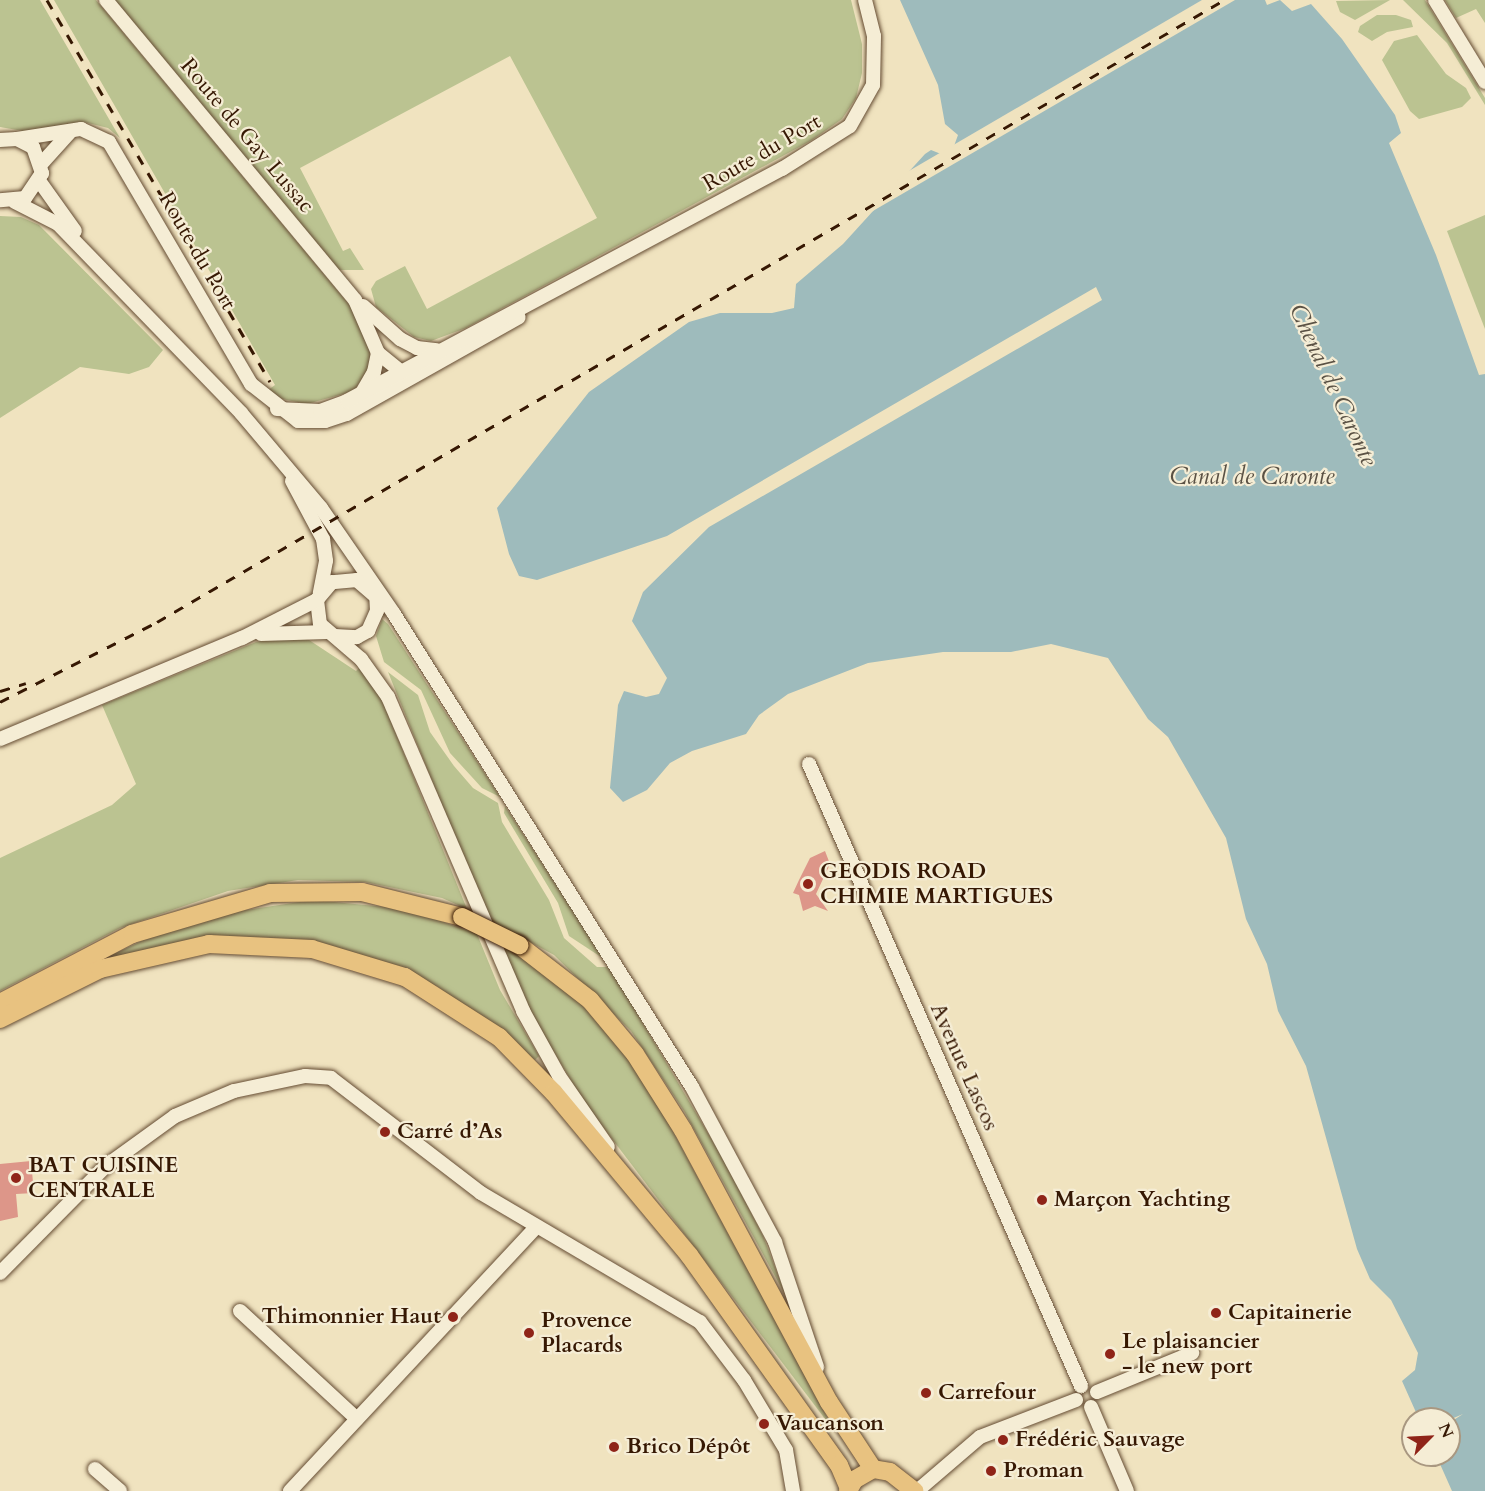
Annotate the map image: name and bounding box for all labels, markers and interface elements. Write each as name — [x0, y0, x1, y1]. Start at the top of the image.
street label: Route de Gay Lussac — [175, 53, 319, 219]
street label: Route du Port — [698, 109, 826, 197]
street label: Route du Port — [153, 187, 241, 315]
water label: Chenal de Caronte — [1283, 299, 1383, 471]
water label: Canal de Caronte — [1169, 463, 1335, 491]
place label: GEODIS ROAD CHIMIE MARTIGUES — [820, 858, 1053, 909]
marker: GEODIS ROAD CHIMIE MARTIGUES — [801, 877, 815, 891]
street label: Avenue Lascos — [924, 999, 1004, 1135]
place label: Carré d’As — [397, 1119, 502, 1145]
marker: Carré d’As — [378, 1125, 392, 1139]
place label: BAT CUISINE CENTRALE — [28, 1152, 178, 1204]
marker: BAT CUISINE CENTRALE — [9, 1171, 23, 1185]
place label: Marçon Yachting — [1054, 1187, 1230, 1213]
marker: Marçon Yachting — [1035, 1193, 1049, 1207]
place label: Capitainerie — [1228, 1300, 1352, 1326]
place label: Thimonnier Haut — [262, 1304, 441, 1330]
marker: Capitainerie — [1209, 1306, 1223, 1320]
place label: Provence Placards — [541, 1307, 632, 1358]
marker: Thimonnier Haut — [446, 1310, 460, 1324]
marker: Provence Placards — [522, 1326, 536, 1340]
place label: Le plaisancier - le new port — [1122, 1328, 1259, 1380]
marker: Le plaisancier - le new port — [1103, 1347, 1117, 1361]
place label: Carrefour — [938, 1380, 1036, 1406]
marker: Carrefour — [919, 1386, 933, 1400]
north arrow — [1401, 1407, 1461, 1467]
place label: Vaucanson — [776, 1411, 884, 1437]
marker: Vaucanson — [757, 1417, 771, 1431]
text: N — [1433, 1420, 1458, 1441]
place label: Frédéric Sauvage — [1015, 1427, 1185, 1453]
marker: Frédéric Sauvage — [996, 1433, 1010, 1447]
place label: Brico Dépôt — [626, 1434, 750, 1460]
marker: Brico Dépôt — [607, 1440, 621, 1454]
place label: Proman — [1003, 1458, 1084, 1484]
marker: Proman — [984, 1464, 998, 1478]

